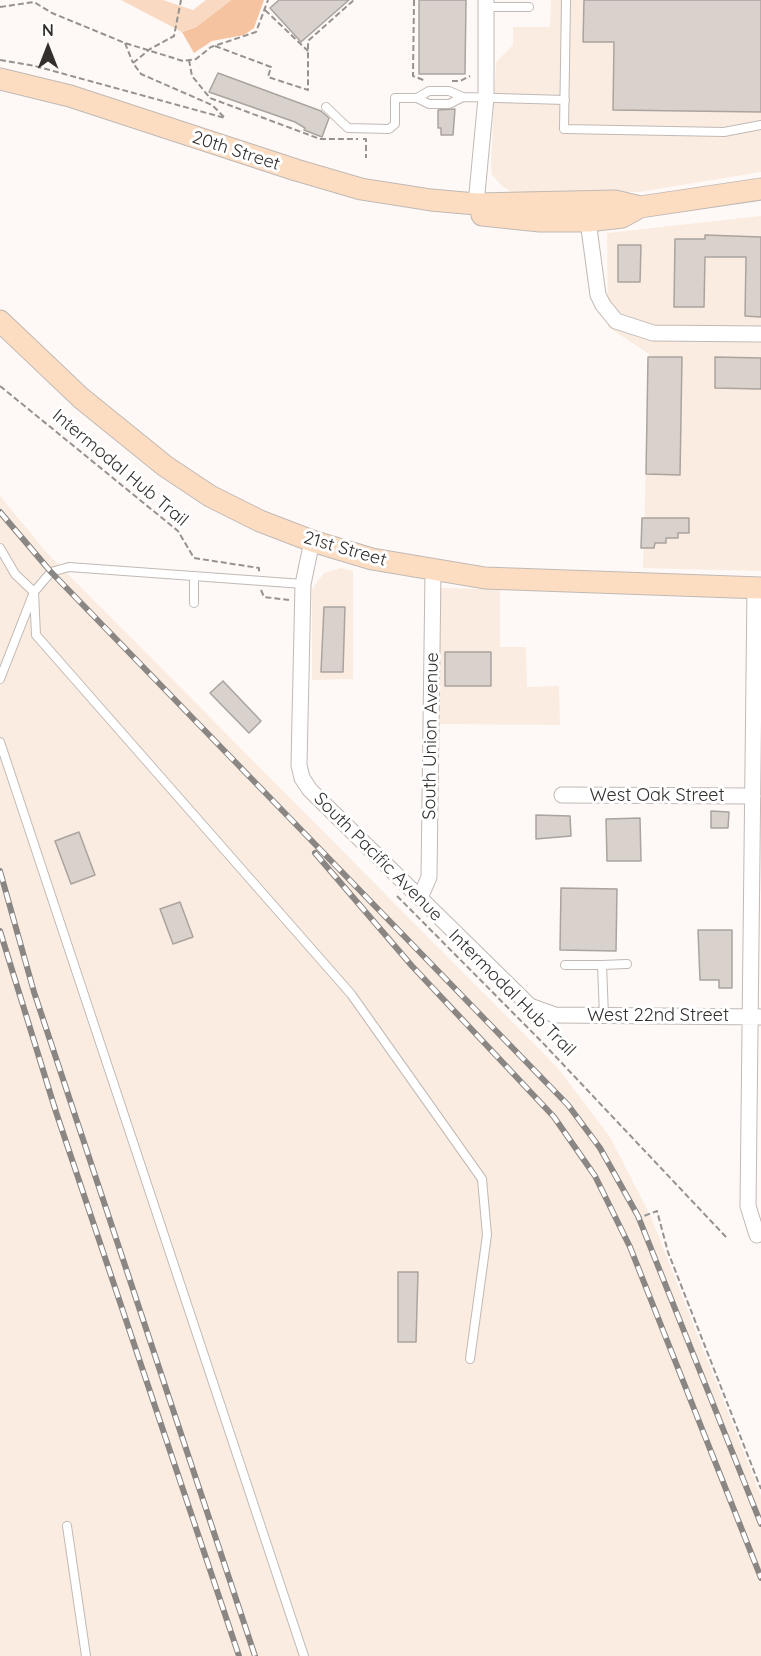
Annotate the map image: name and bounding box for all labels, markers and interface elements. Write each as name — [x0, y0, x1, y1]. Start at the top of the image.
north arrow — [18, 18, 78, 78]
text: N — [42, 20, 54, 40]
street label: 20th Street — [189, 127, 283, 175]
street label: Intermodal Hub Trail — [48, 405, 192, 531]
street label: 21st Street — [301, 527, 389, 571]
street label: South Union Avenue — [419, 652, 443, 820]
street label: West Oak Street — [589, 785, 725, 807]
street label: South Pacific Avenue — [309, 788, 447, 926]
street label: Intermodal Hub Trail — [444, 925, 580, 1061]
street label: West 22nd Street — [587, 1005, 729, 1027]

